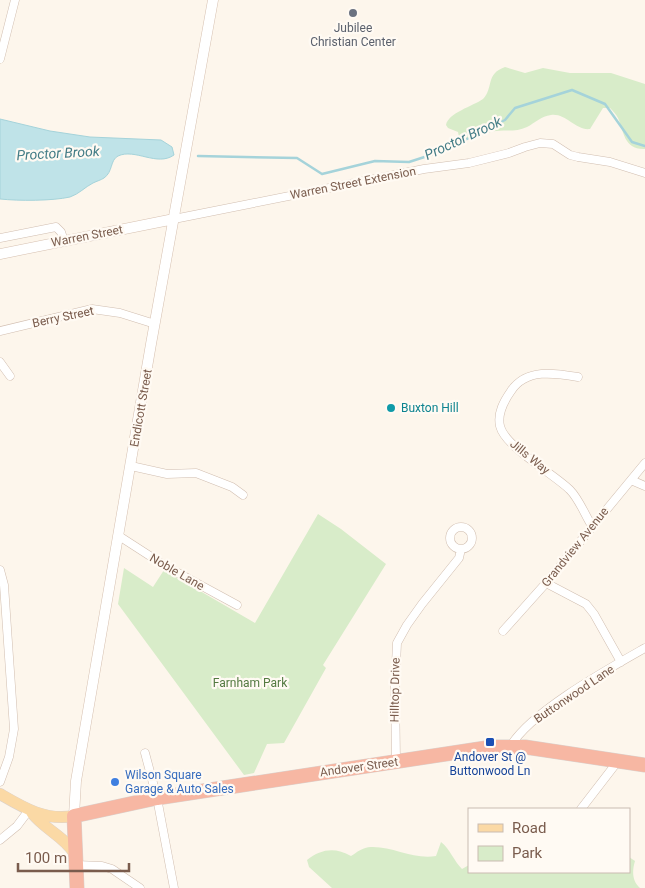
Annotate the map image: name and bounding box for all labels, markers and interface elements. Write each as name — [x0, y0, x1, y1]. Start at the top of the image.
marker: Jubilee Christian Center — [347, 7, 359, 19]
place label: Jubilee Christian Center — [310, 21, 396, 49]
water label: Proctor Brook — [422, 113, 505, 163]
water label: Proctor Brook — [16, 143, 101, 163]
street label: Warren Street Extension — [289, 164, 417, 202]
street label: Warren Street — [50, 222, 124, 250]
street label: Berry Street — [31, 304, 95, 330]
street label: Endicott Street — [127, 368, 155, 448]
place label: Buxton Hill — [401, 401, 459, 415]
marker: Buxton Hill — [385, 402, 397, 414]
street label: Jills Way — [507, 437, 553, 477]
street label: Grandview Avenue — [539, 504, 611, 590]
street label: Noble Lane — [147, 551, 207, 593]
street label: Hilltop Drive — [387, 658, 403, 722]
street label: Buttonwood Lane — [531, 662, 617, 726]
park label: Farnham Park — [213, 676, 288, 690]
marker: Andover St @ Buttonwood Ln — [484, 736, 496, 748]
place label: Andover St @ Buttonwood Ln — [450, 750, 530, 778]
street label: Andover Street — [319, 755, 399, 779]
place label: Wilson Square Garage & Auto Sales — [125, 768, 234, 796]
marker: Wilson Square Garage & Auto Sales — [109, 776, 121, 788]
legend — [468, 808, 630, 873]
text: Road — [512, 819, 546, 837]
scale bar — [18, 840, 129, 872]
text: Park — [512, 844, 543, 862]
text: 100 m — [25, 849, 67, 867]

